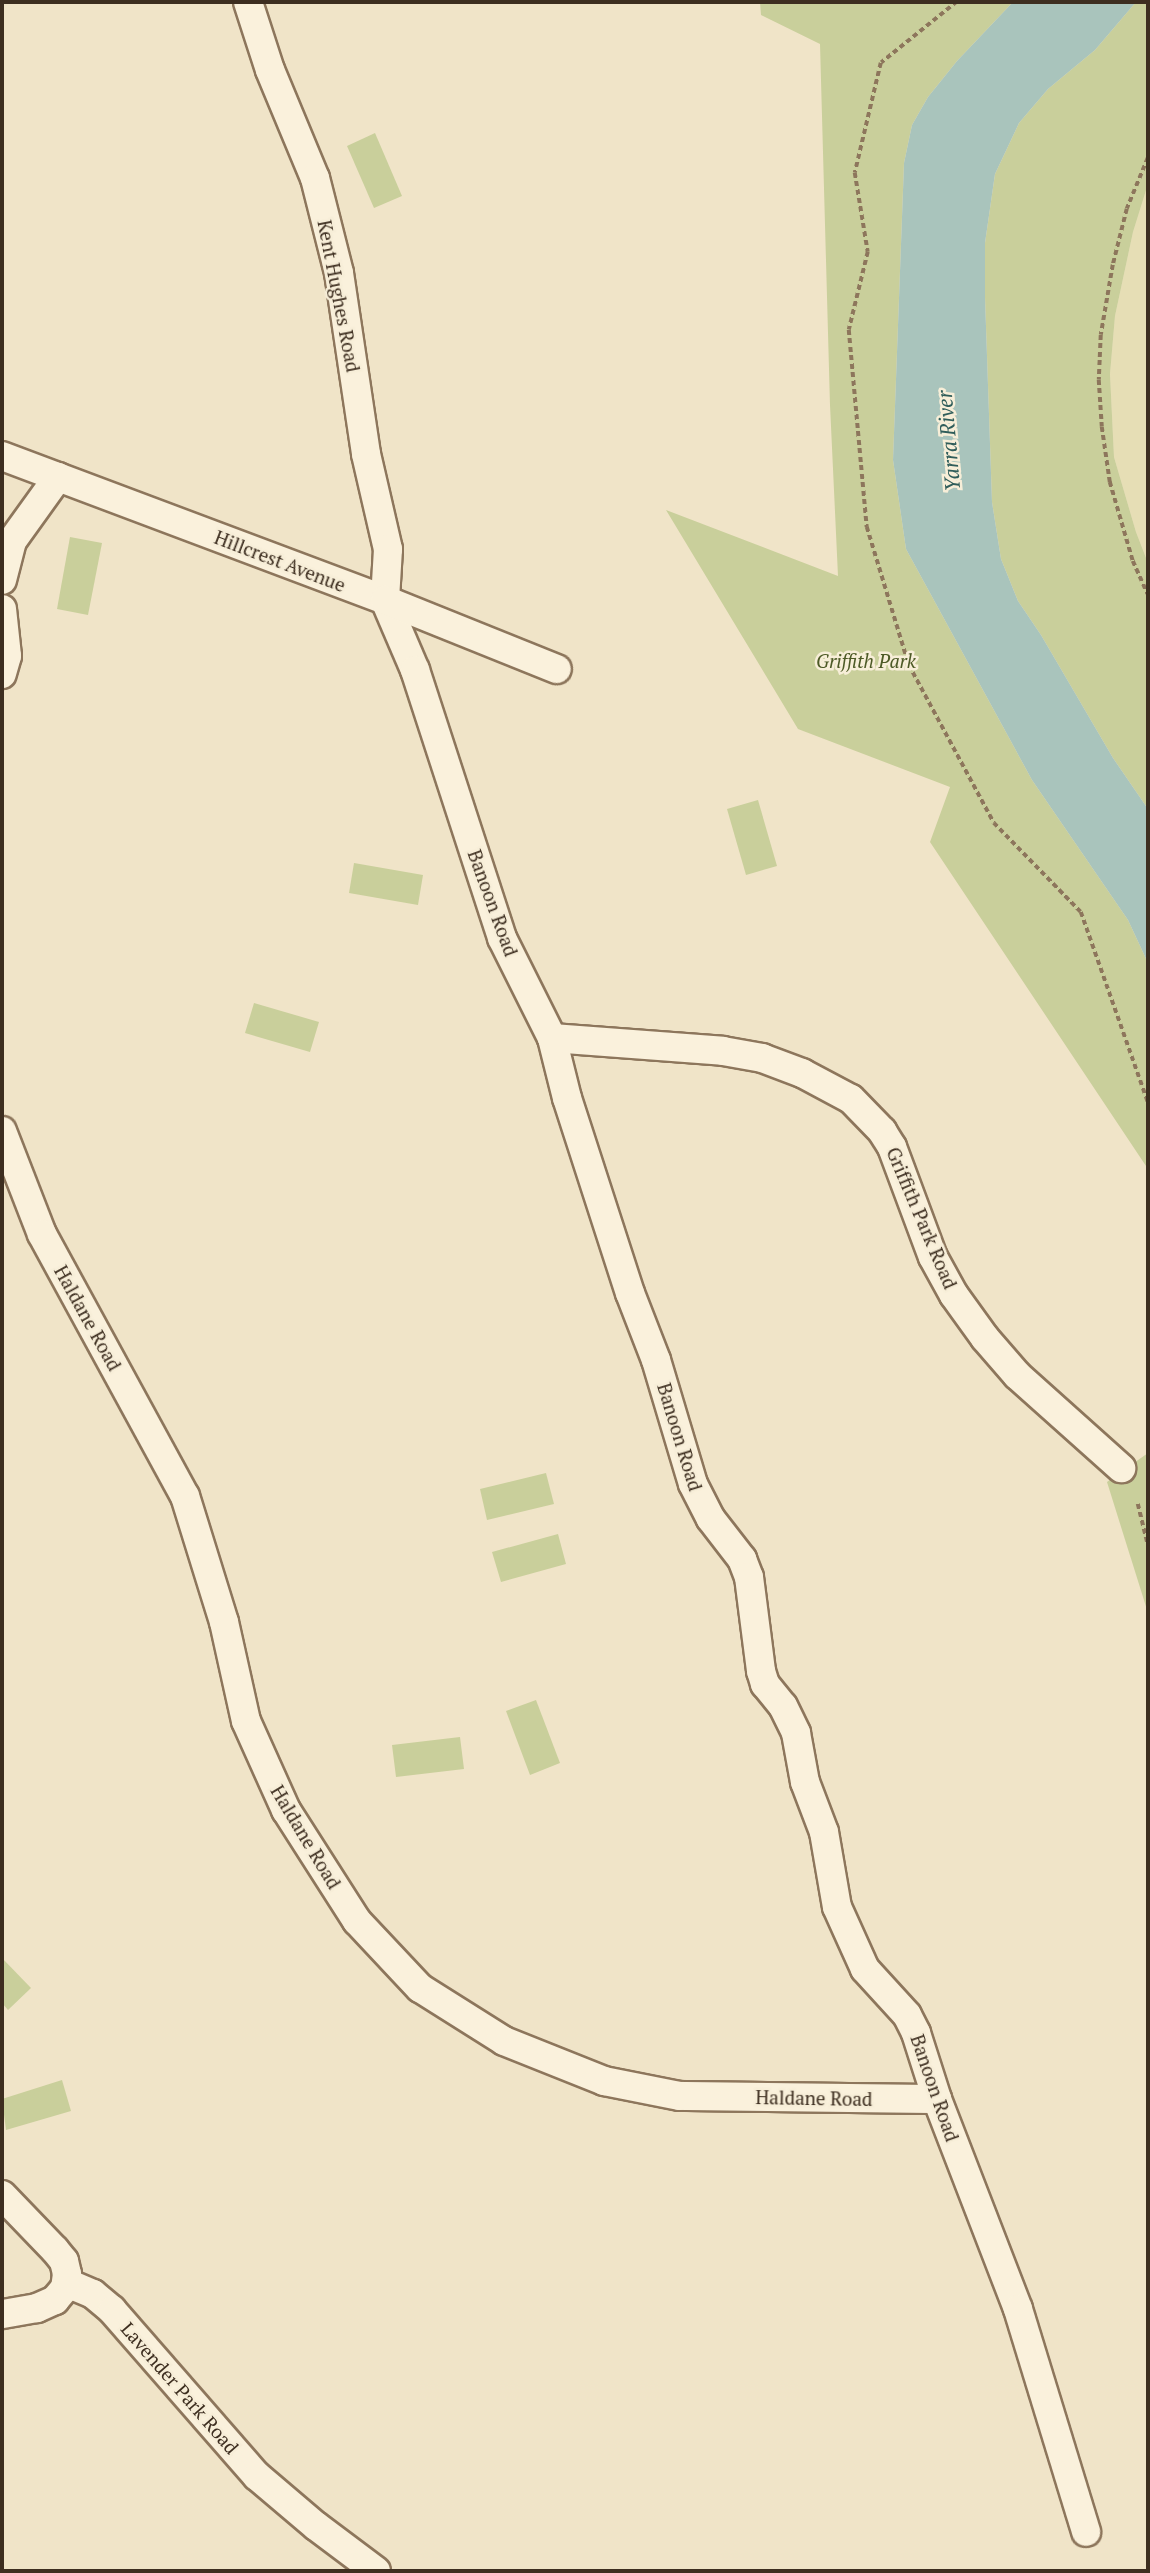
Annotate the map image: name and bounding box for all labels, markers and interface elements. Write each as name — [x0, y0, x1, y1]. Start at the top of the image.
street label: Kent Hughes Road — [313, 218, 365, 374]
water label: Yarra River — [931, 389, 965, 493]
street label: Hillcrest Avenue — [211, 525, 349, 597]
park label: Griffith Park — [816, 650, 916, 672]
street label: Banoon Road — [463, 847, 523, 959]
street label: Griffith Park Road — [882, 1144, 962, 1292]
street label: Haldane Road — [50, 1261, 126, 1375]
street label: Banoon Road — [653, 1380, 707, 1494]
street label: Haldane Road — [266, 1781, 346, 1893]
street label: Banoon Road — [906, 2031, 964, 2145]
street label: Haldane Road — [755, 2086, 873, 2110]
street label: Lavender Park Road — [117, 2317, 243, 2459]

